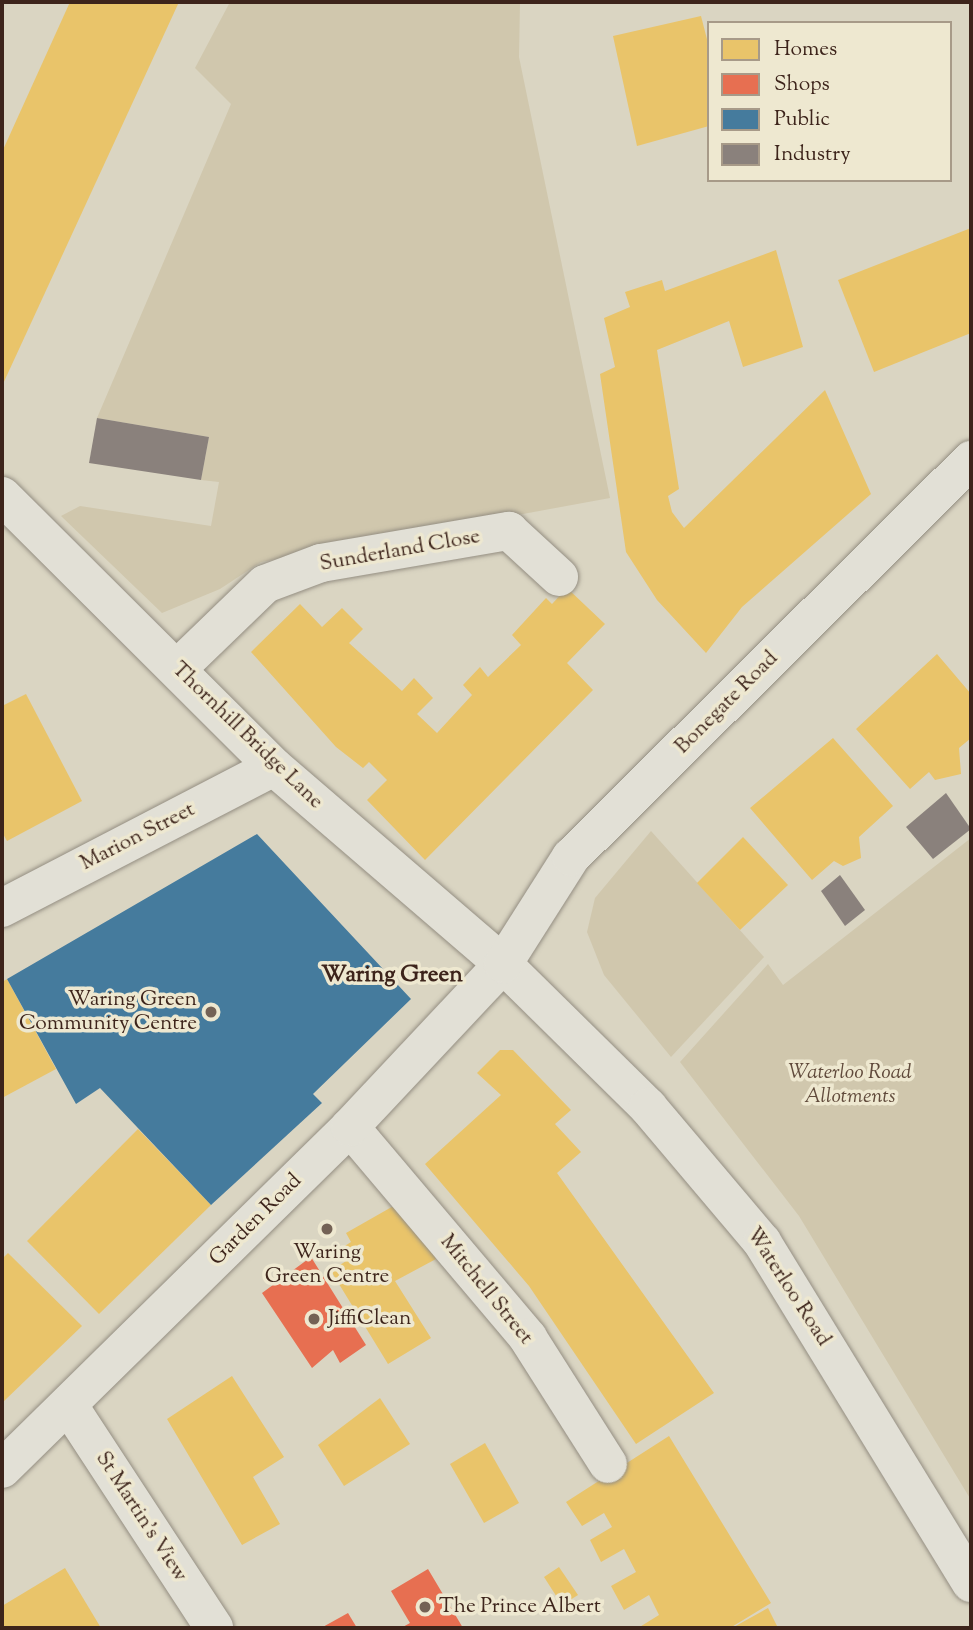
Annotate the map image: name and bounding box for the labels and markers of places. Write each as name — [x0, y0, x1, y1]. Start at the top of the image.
place label: Waring Green Community Centre — [19, 987, 197, 1037]
marker: Waring Green Community Centre — [203, 1004, 219, 1020]
marker: Waring Green Centre — [319, 1221, 335, 1237]
place label: Waring Green Centre — [265, 1240, 389, 1290]
place label: JiffiClean — [328, 1306, 411, 1332]
marker: JiffiClean — [306, 1311, 322, 1327]
place label: The Prince Albert — [439, 1594, 601, 1620]
marker: The Prince Albert — [417, 1599, 433, 1615]

